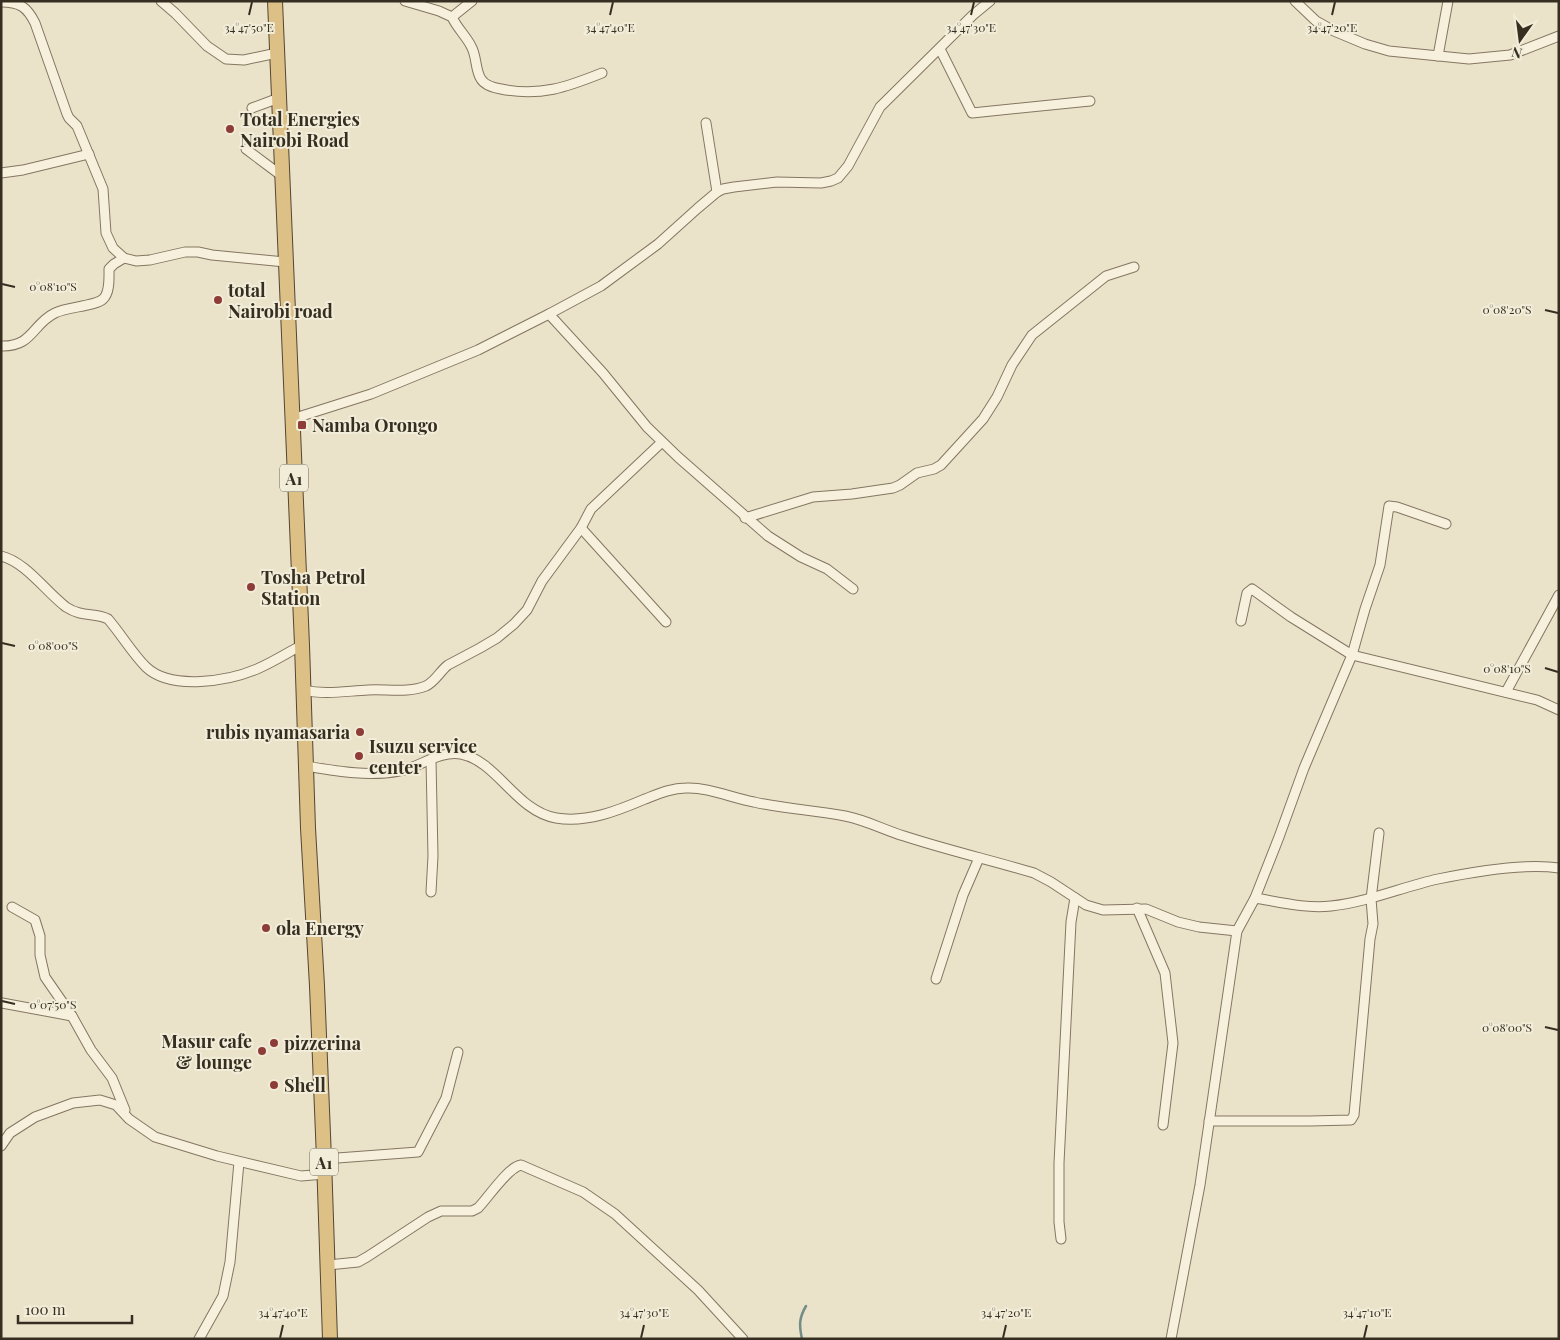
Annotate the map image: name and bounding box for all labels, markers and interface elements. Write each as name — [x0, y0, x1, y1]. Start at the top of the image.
north arrow — [1495, 15, 1545, 65]
text: 34°47'50"E — [224, 19, 274, 35]
text: 34°47'40"E — [585, 19, 635, 35]
text: 34°47'30"E — [946, 19, 996, 35]
text: 34°47'20"E — [1307, 19, 1357, 35]
text: N — [1510, 43, 1524, 64]
place label: Total Energies Nairobi Road — [240, 107, 360, 152]
marker: Total Energies Nairobi Road — [224, 123, 236, 135]
text: 0°08'10"S — [29, 278, 77, 294]
place label: total Nairobi road — [227, 278, 333, 323]
marker: total Nairobi road — [212, 294, 224, 306]
text: 0°08'20"S — [1483, 301, 1531, 317]
place label: Namba Orongo — [312, 413, 438, 437]
marker: Namba Orongo — [296, 419, 308, 431]
road number: A1 — [280, 464, 308, 492]
place label: Tosha Petrol Station — [261, 565, 366, 610]
marker: Tosha Petrol Station — [245, 581, 257, 593]
text: 0°08'00"S — [28, 637, 78, 653]
text: 0°08'10"S — [1483, 660, 1531, 676]
place label: rubis nyamasaria — [206, 720, 351, 744]
marker: rubis nyamasaria — [354, 726, 366, 738]
place label: Isuzu service center — [369, 734, 477, 779]
marker: Isuzu service center — [353, 750, 365, 762]
place label: ola Energy — [276, 916, 365, 940]
marker: ola Energy — [260, 922, 272, 934]
text: 0°07'50"S — [30, 996, 76, 1012]
text: 0°08'00"S — [1482, 1019, 1532, 1035]
place label: Masur cafe & lounge — [161, 1029, 252, 1074]
place label: pizzerina — [284, 1031, 362, 1055]
marker: pizzerina — [268, 1037, 280, 1049]
marker: Masur cafe & lounge — [256, 1045, 268, 1057]
place label: Shell — [284, 1073, 326, 1097]
marker: Shell — [268, 1079, 280, 1091]
road number: A1 — [310, 1148, 338, 1176]
scale bar — [18, 1292, 131, 1324]
text: 100 m — [25, 1299, 66, 1319]
text: 34°47'40"E — [258, 1304, 308, 1320]
text: 34°47'30"E — [619, 1304, 669, 1320]
text: 34°47'20"E — [981, 1304, 1031, 1320]
text: 34°47'10"E — [1342, 1304, 1392, 1320]

